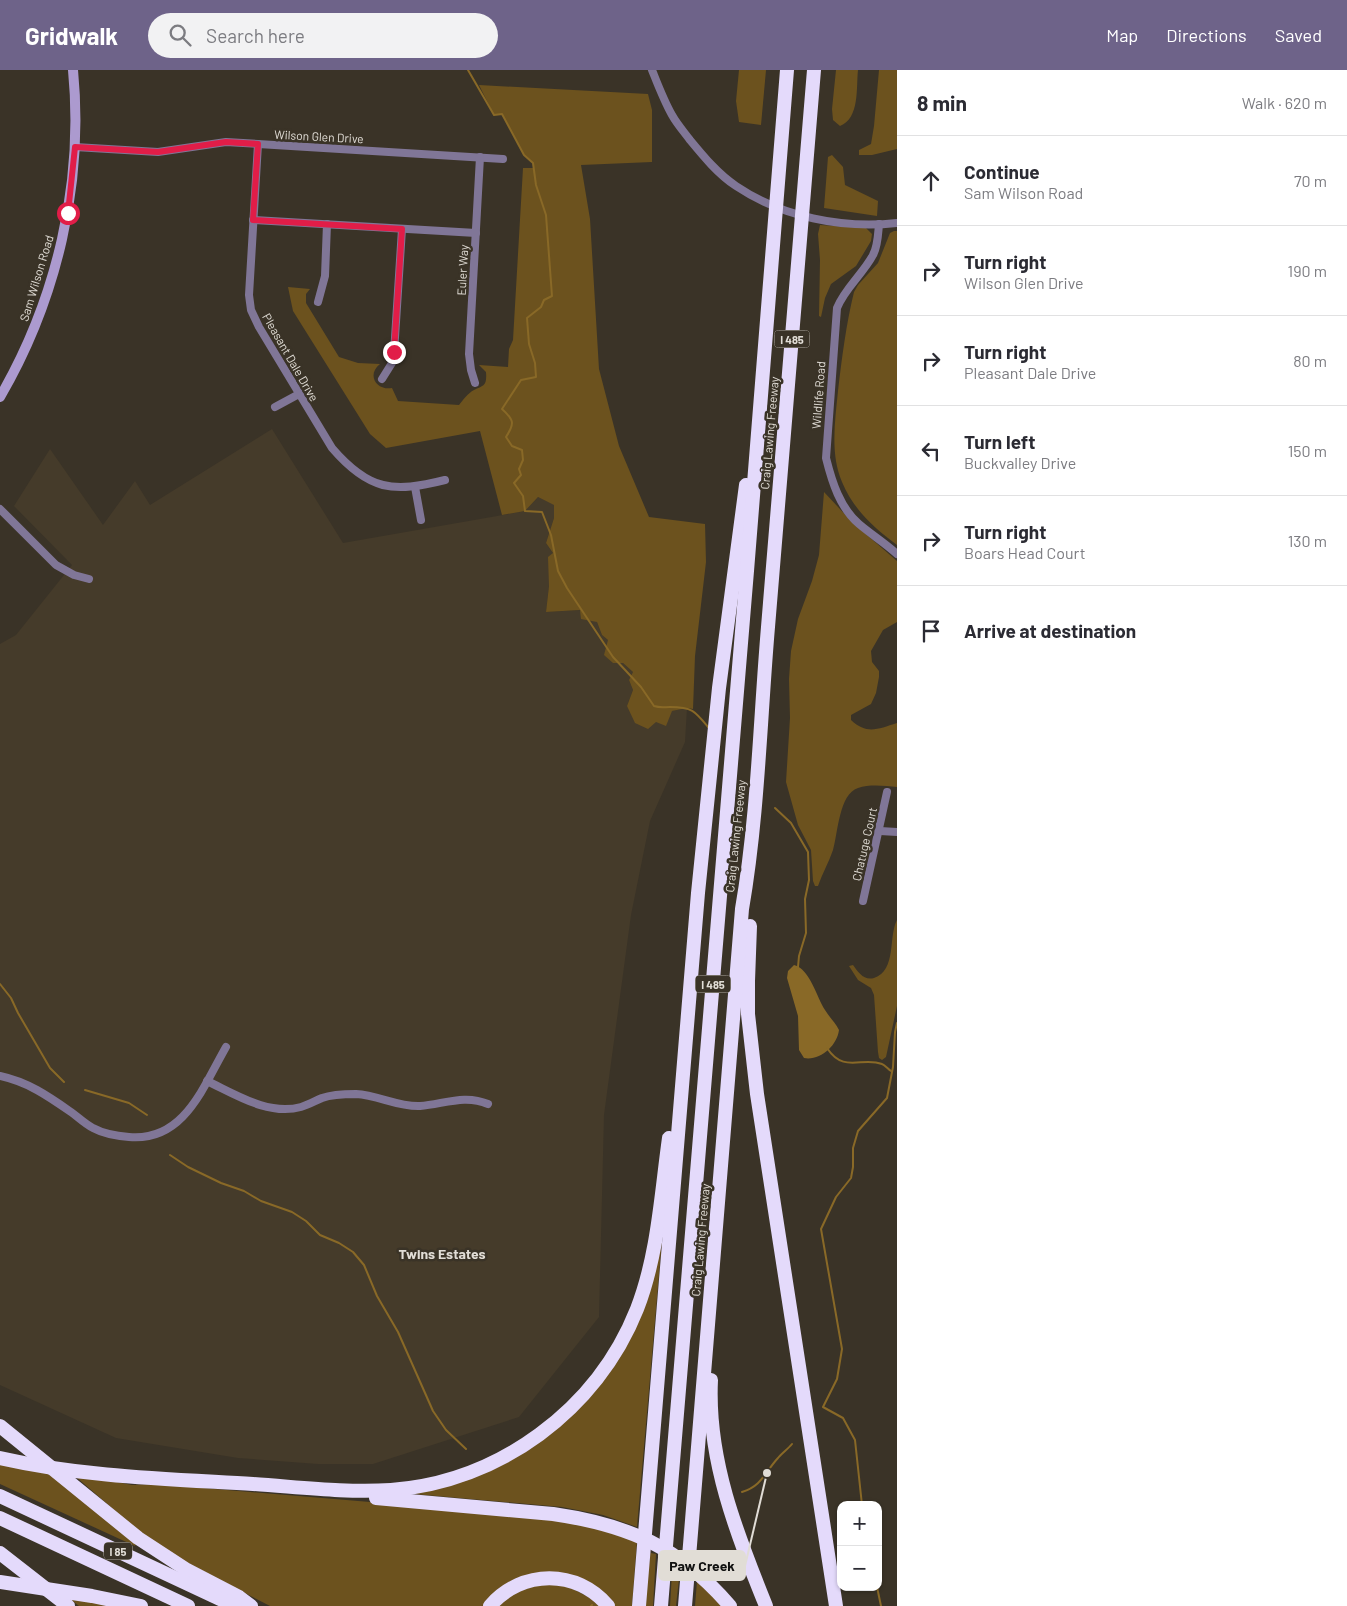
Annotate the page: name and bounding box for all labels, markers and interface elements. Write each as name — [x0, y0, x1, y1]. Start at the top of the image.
search box — [148, 13, 498, 58]
text: Gridwalk — [25, 21, 118, 50]
icon: search — [166, 21, 194, 49]
text: Search here — [206, 24, 305, 47]
text: Map — [1106, 24, 1138, 46]
text: Directions — [1166, 24, 1247, 46]
text: Saved — [1275, 24, 1322, 46]
text: 8 min — [917, 90, 967, 115]
text: Walk · 620 m — [1242, 93, 1327, 112]
street label: Wilson Glen Drive — [274, 127, 364, 145]
text: Continue — [964, 160, 1040, 183]
icon: ahead — [917, 167, 945, 195]
text: 70 m — [1294, 171, 1327, 190]
text: Sam Wilson Road — [964, 183, 1083, 202]
route start — [57, 202, 80, 225]
street label: Sam Wilson Road — [16, 233, 56, 323]
street label: Euler Way — [454, 244, 470, 296]
text: Turn right — [964, 250, 1046, 273]
icon: right — [917, 257, 945, 285]
text: 190 m — [1288, 261, 1327, 280]
text: Wilson Glen Drive — [964, 273, 1084, 292]
street label: Pleasant Dale Drive — [260, 311, 322, 403]
road number: I 485 — [774, 330, 810, 348]
text: Turn right — [964, 340, 1046, 363]
route end — [383, 341, 406, 364]
icon: right — [917, 347, 945, 375]
text: 80 m — [1293, 351, 1327, 370]
street label: Wildlife Road — [809, 361, 827, 429]
text: Pleasant Dale Drive — [964, 363, 1096, 382]
street label: Craig Lawing Freeway — [757, 376, 781, 490]
text: Turn left — [964, 430, 1035, 453]
icon: left — [917, 437, 945, 465]
text: 150 m — [1288, 441, 1327, 460]
text: Buckvalley Drive — [964, 453, 1076, 472]
text: Turn right — [964, 520, 1046, 543]
icon: right — [917, 527, 945, 555]
text: 130 m — [1288, 531, 1327, 550]
text: Boars Head Court — [964, 543, 1086, 562]
icon: arrive — [917, 617, 945, 645]
text: Arrive at destination — [964, 619, 1136, 642]
street label: Craig Lawing Freeway — [722, 778, 748, 893]
street label: Chatuge Court — [849, 806, 879, 882]
road number: I 485 — [696, 976, 730, 992]
street label: Craig Lawing Freeway — [688, 1183, 712, 1297]
district label: Twins Estates — [399, 1245, 485, 1262]
map controls — [837, 1501, 882, 1591]
button: + — [837, 1501, 882, 1546]
road number: I 85 — [104, 1542, 132, 1560]
button: − — [837, 1546, 882, 1591]
callout: Paw Creek — [659, 1551, 745, 1580]
text: Paw Creek — [669, 1557, 735, 1574]

